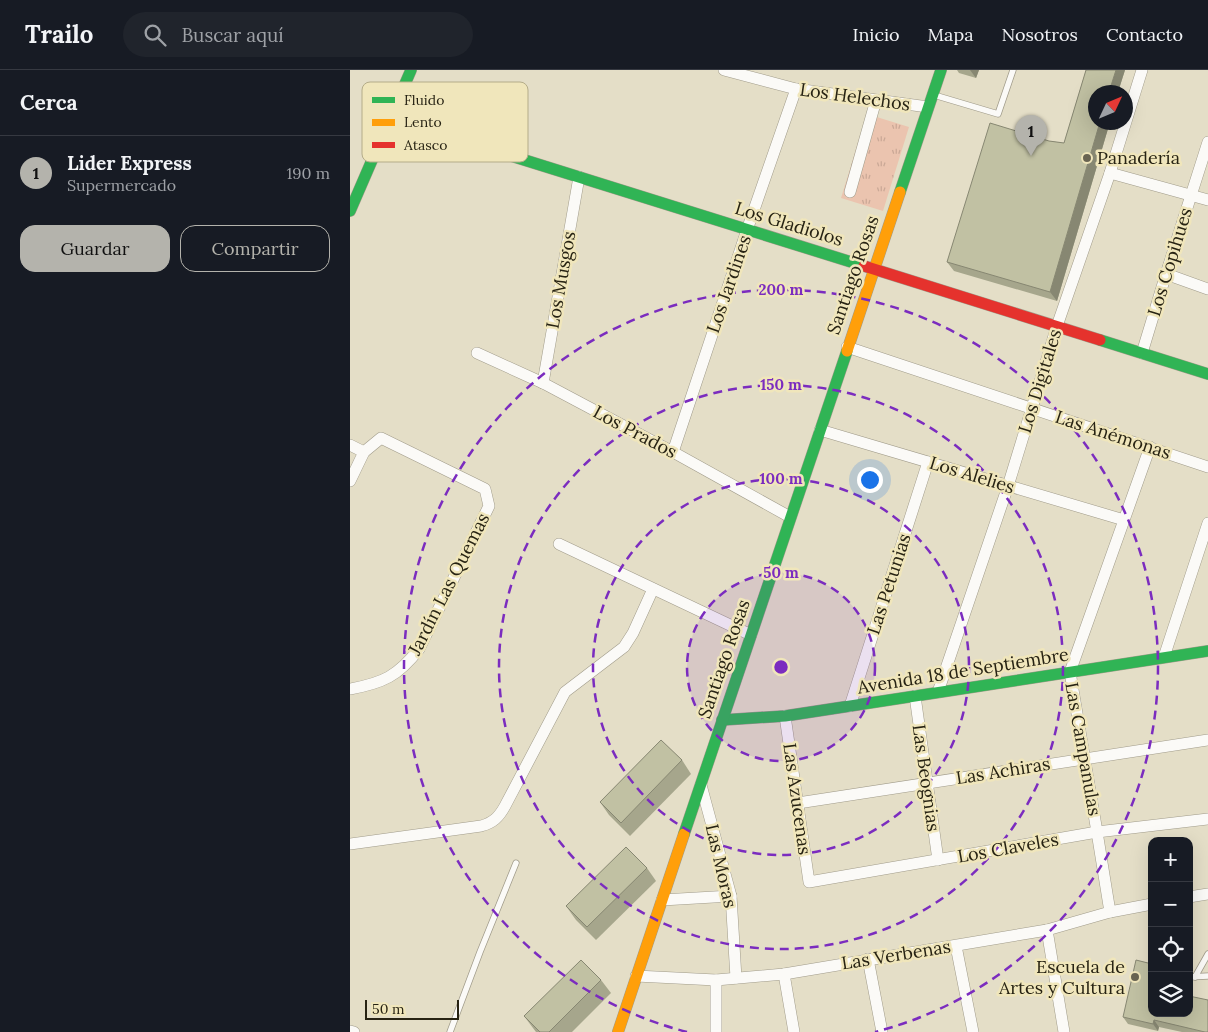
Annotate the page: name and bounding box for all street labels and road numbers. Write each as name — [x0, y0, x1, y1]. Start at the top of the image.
street label: Los Helechos — [798, 77, 912, 116]
street label: Los Gladiolos — [732, 196, 846, 251]
street label: Los Copihues — [1142, 205, 1197, 319]
street label: Santiago Rosas — [821, 212, 884, 337]
street label: Los Musgos — [541, 229, 580, 330]
street label: Los Jardines — [701, 232, 756, 336]
street label: Los Digitales — [1013, 326, 1066, 436]
street label: Los Prados — [589, 400, 681, 463]
street label: Las Anémonas — [1052, 405, 1174, 464]
street label: Los Alelies — [927, 451, 1018, 498]
street label: Jardín Las Quemas — [402, 509, 494, 660]
street label: Las Petunias — [861, 530, 916, 637]
street label: Santiago Rosas — [692, 596, 755, 721]
street label: Avenida 18 de Septiembre — [855, 642, 1070, 699]
street label: Las Campanulas — [1060, 680, 1107, 818]
street label: Las Beognias — [908, 723, 945, 833]
street label: Las Azucenas — [778, 742, 817, 856]
street label: Las Achiras — [954, 752, 1052, 789]
street label: Las Moras — [701, 822, 742, 910]
street label: Los Claveles — [956, 827, 1060, 868]
street label: Las Verbenas — [840, 935, 952, 975]

